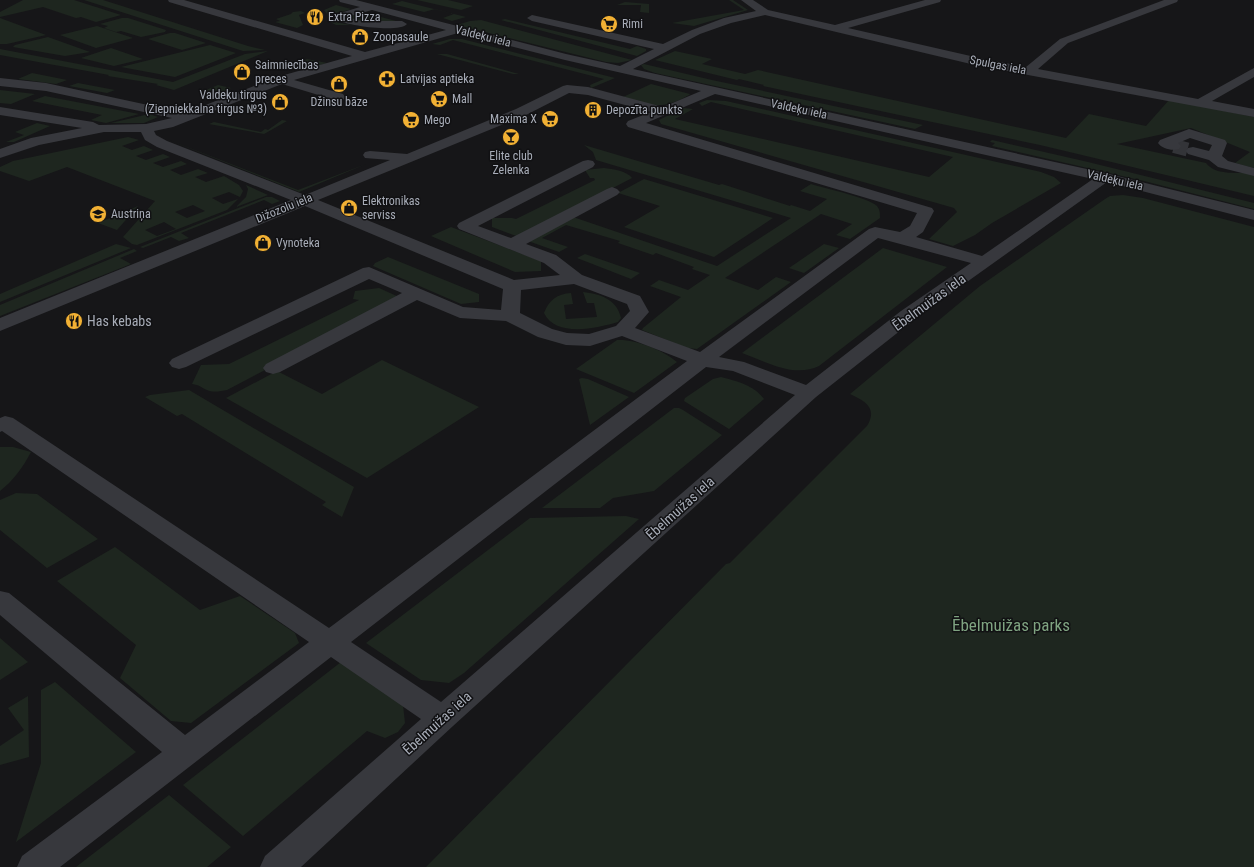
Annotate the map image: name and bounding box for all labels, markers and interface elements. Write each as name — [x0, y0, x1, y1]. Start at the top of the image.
restaurant icon: Extra Pizza — [305, 7, 325, 27]
place label: Extra Pizza — [328, 10, 381, 24]
supermarket icon: Rimi — [599, 14, 619, 34]
place label: Rimi — [622, 17, 643, 31]
street label: Valdeķu iela — [453, 22, 513, 51]
shop icon: Zoopasaule — [350, 27, 370, 47]
place label: Zoopasaule — [373, 30, 429, 44]
street label: Spulgas iela — [968, 53, 1028, 77]
place label: Saimniecības preces — [255, 58, 318, 86]
shop icon: Saimniecības preces — [232, 62, 252, 82]
pharmacy icon: Latvijas aptieka — [377, 69, 397, 89]
place label: Latvijas aptieka — [400, 72, 475, 86]
shop icon: Džinsu bāze — [329, 74, 349, 94]
place label: Valdeķu tirgus (Ziepniekkalna tirgus №3) — [145, 88, 267, 116]
supermarket icon: Mall — [429, 89, 449, 109]
shop icon: Valdeķu tirgus (Ziepniekkalna tirgus №3) — [270, 92, 290, 112]
place label: Mall — [452, 92, 472, 106]
place label: Džinsu bāze — [310, 95, 368, 109]
street label: Valdeķu iela — [769, 96, 829, 123]
building icon: Depozīta punkts — [583, 100, 603, 120]
place label: Depozīta punkts — [606, 103, 682, 117]
supermarket icon: Maxima X — [540, 109, 560, 129]
supermarket icon: Mego — [401, 110, 421, 130]
place label: Maxima X — [490, 112, 537, 126]
place label: Mego — [424, 113, 451, 127]
bar icon: Elite club Zelenka — [501, 127, 521, 147]
place label: Elite club Zelenka — [489, 149, 533, 177]
street label: Valdeķu iela — [1085, 167, 1145, 194]
street label: Dižozolu iela — [254, 190, 315, 226]
place label: Elektronikas serviss — [362, 194, 420, 222]
shop icon: Elektronikas serviss — [339, 198, 359, 218]
school or university icon: Austriņa — [88, 204, 108, 224]
place label: Austriņa — [111, 207, 151, 222]
shop icon: Vynoteka — [253, 233, 273, 253]
place label: Vynoteka — [276, 236, 320, 250]
street label: Ēbelmuižas iela — [889, 270, 969, 334]
restaurant icon: Has kebabs — [64, 311, 84, 331]
place label: Has kebabs — [87, 313, 152, 329]
street label: Ēbelmuižas iela — [643, 473, 717, 543]
park label: Ēbelmuižas parks — [952, 615, 1070, 635]
street label: Ēbelmuižas iela — [400, 688, 474, 758]

